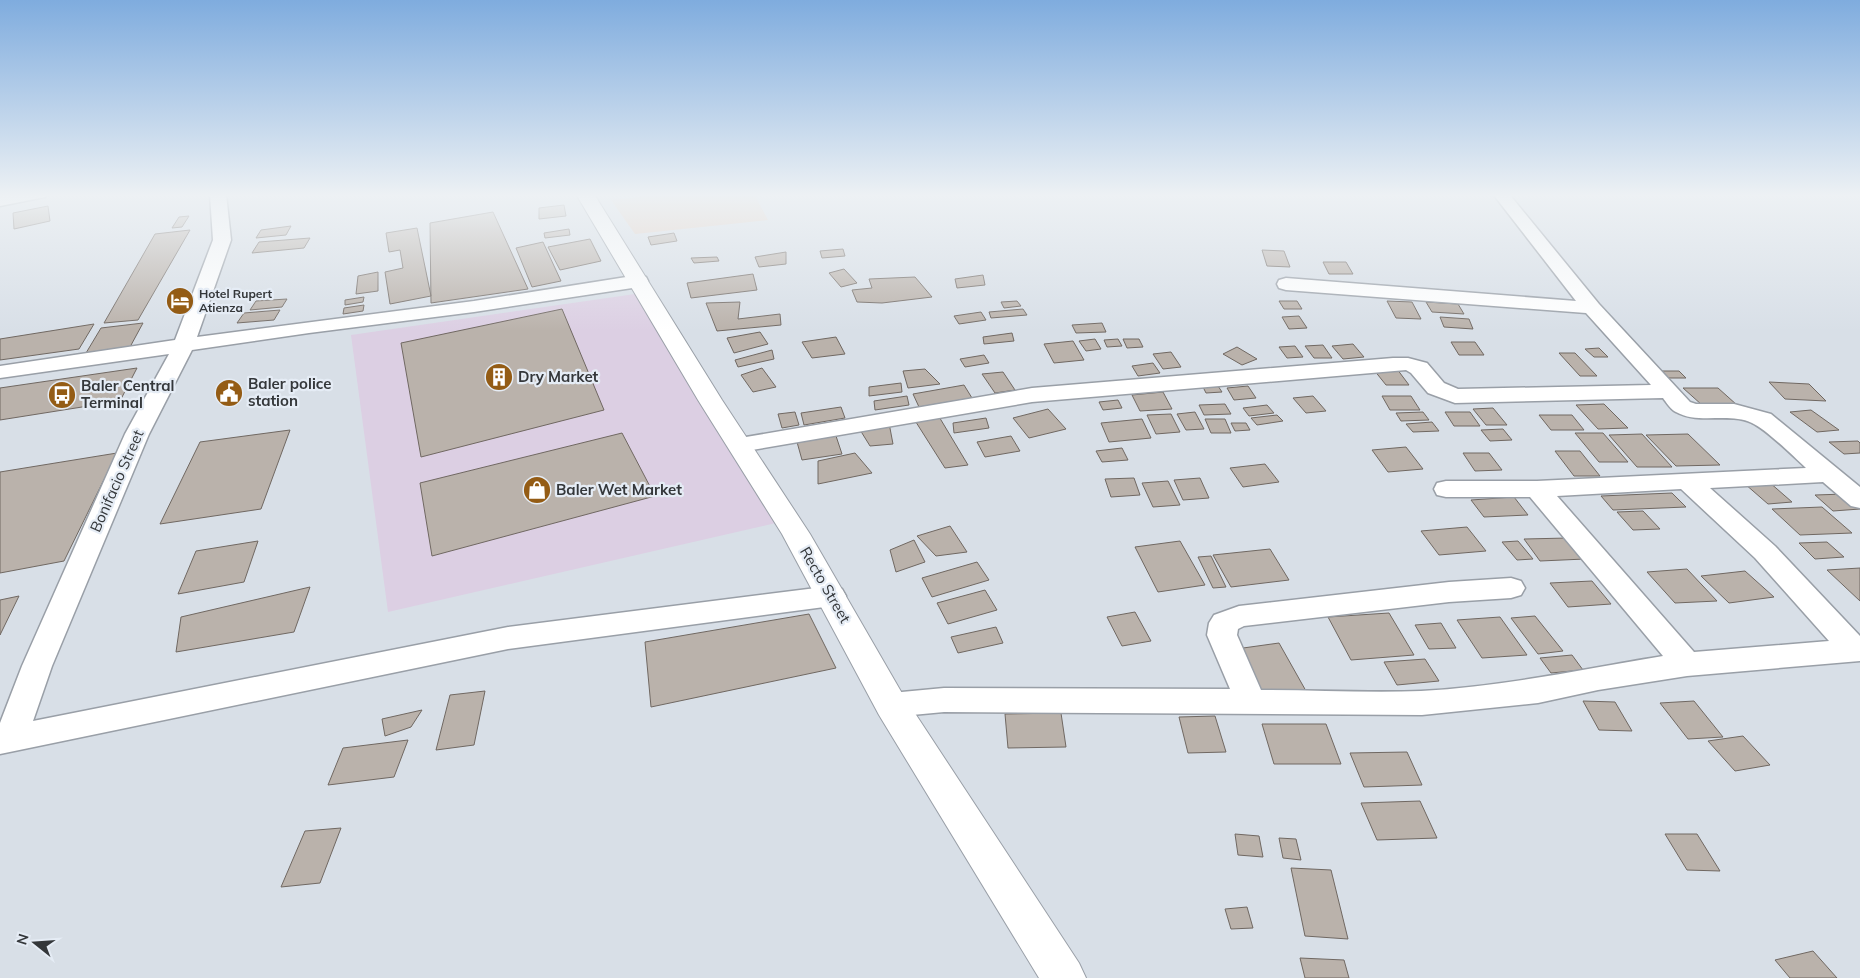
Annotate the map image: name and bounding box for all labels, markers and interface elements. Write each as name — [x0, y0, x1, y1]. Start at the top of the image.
hotel icon: Hotel Rupert Atienza — [165, 286, 195, 316]
place label: Hotel Rupert Atienza — [199, 286, 272, 315]
building icon: Dry Market — [484, 362, 514, 392]
place label: Dry Market — [518, 367, 599, 386]
place label: Baler police station — [248, 374, 331, 410]
place label: Baler Central Terminal — [81, 376, 175, 412]
public building icon: Baler police station — [214, 378, 244, 408]
bus stop icon: Baler Central Terminal — [47, 380, 77, 410]
street label: Bonifacio Street — [85, 427, 148, 535]
shop icon: Baler Wet Market — [522, 475, 552, 505]
place label: Baler Wet Market — [556, 480, 682, 499]
street label: Recto Street — [796, 543, 855, 626]
north arrow — [10, 918, 60, 968]
text: N — [12, 932, 33, 947]

